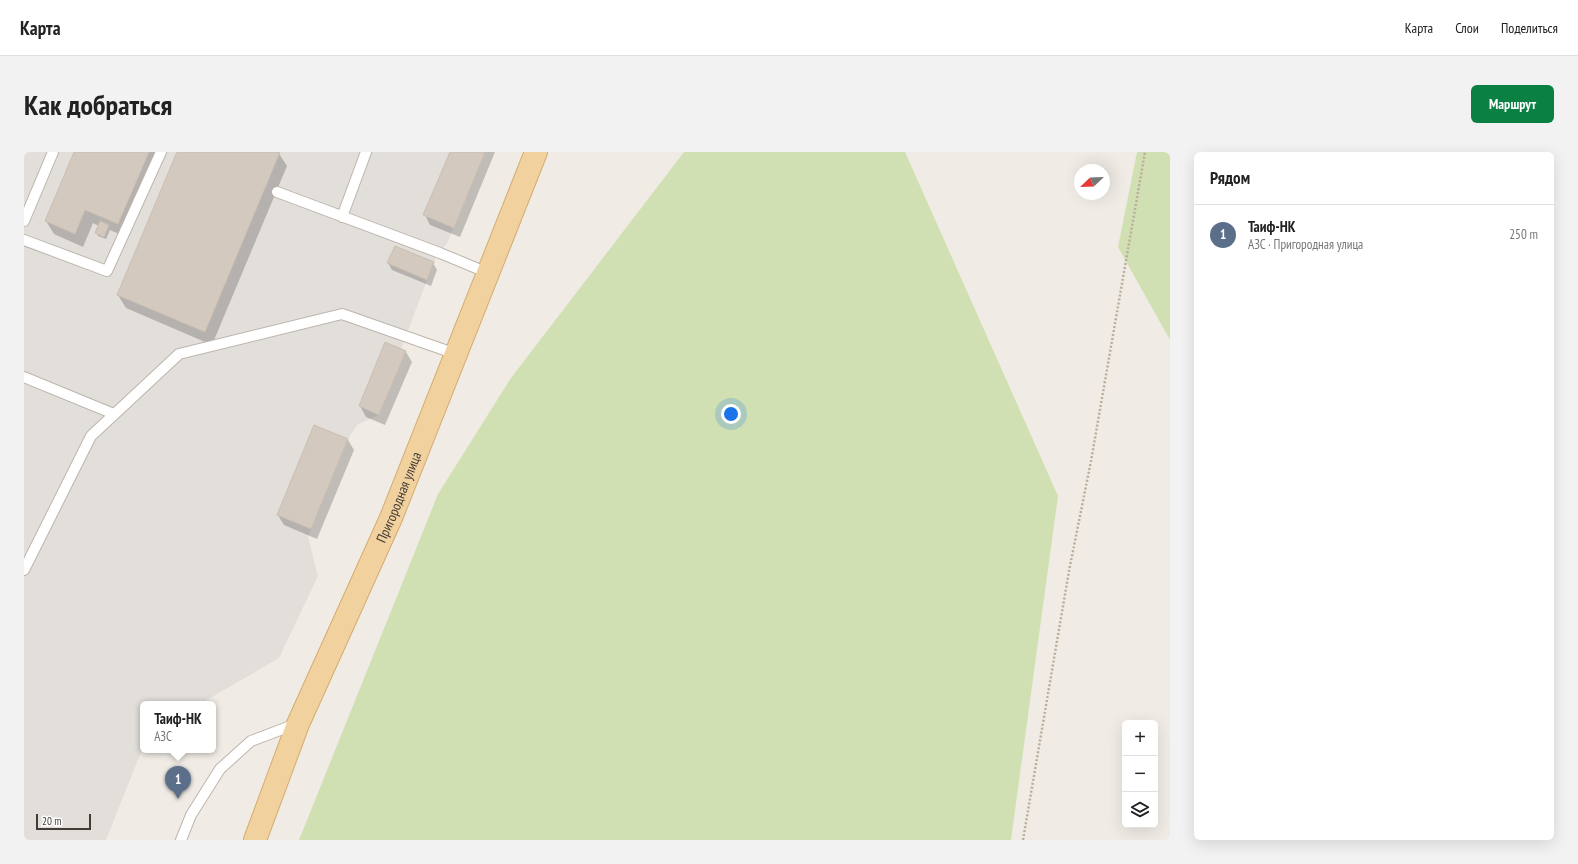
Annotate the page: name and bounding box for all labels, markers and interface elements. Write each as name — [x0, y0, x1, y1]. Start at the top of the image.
text: Карта — [20, 16, 61, 40]
text: Карта — [1405, 19, 1433, 37]
text: Слои — [1455, 19, 1479, 37]
text: Поделиться — [1501, 19, 1558, 37]
button: Маршрут — [1471, 85, 1554, 123]
text: Как добраться — [24, 86, 172, 123]
north arrow — [1074, 164, 1110, 200]
text: Рядом — [1210, 167, 1250, 189]
text: Таиф-НК — [1248, 217, 1296, 236]
text: 1 — [1220, 226, 1226, 243]
text: 250 m — [1509, 226, 1538, 243]
text: АЗС · Пригородная улица — [1248, 236, 1363, 253]
your location — [721, 404, 741, 424]
street label: Пригородная улица — [372, 449, 425, 546]
popup — [140, 701, 216, 753]
text: Таиф-НК — [154, 709, 202, 728]
map controls — [1122, 720, 1158, 828]
button: + — [1122, 720, 1158, 756]
text: АЗС — [154, 728, 172, 745]
button: − — [1122, 756, 1158, 792]
pin: 1 — [165, 766, 191, 799]
button: layers — [1122, 792, 1158, 828]
scale bar — [36, 812, 91, 831]
text: 20 m — [42, 814, 61, 828]

